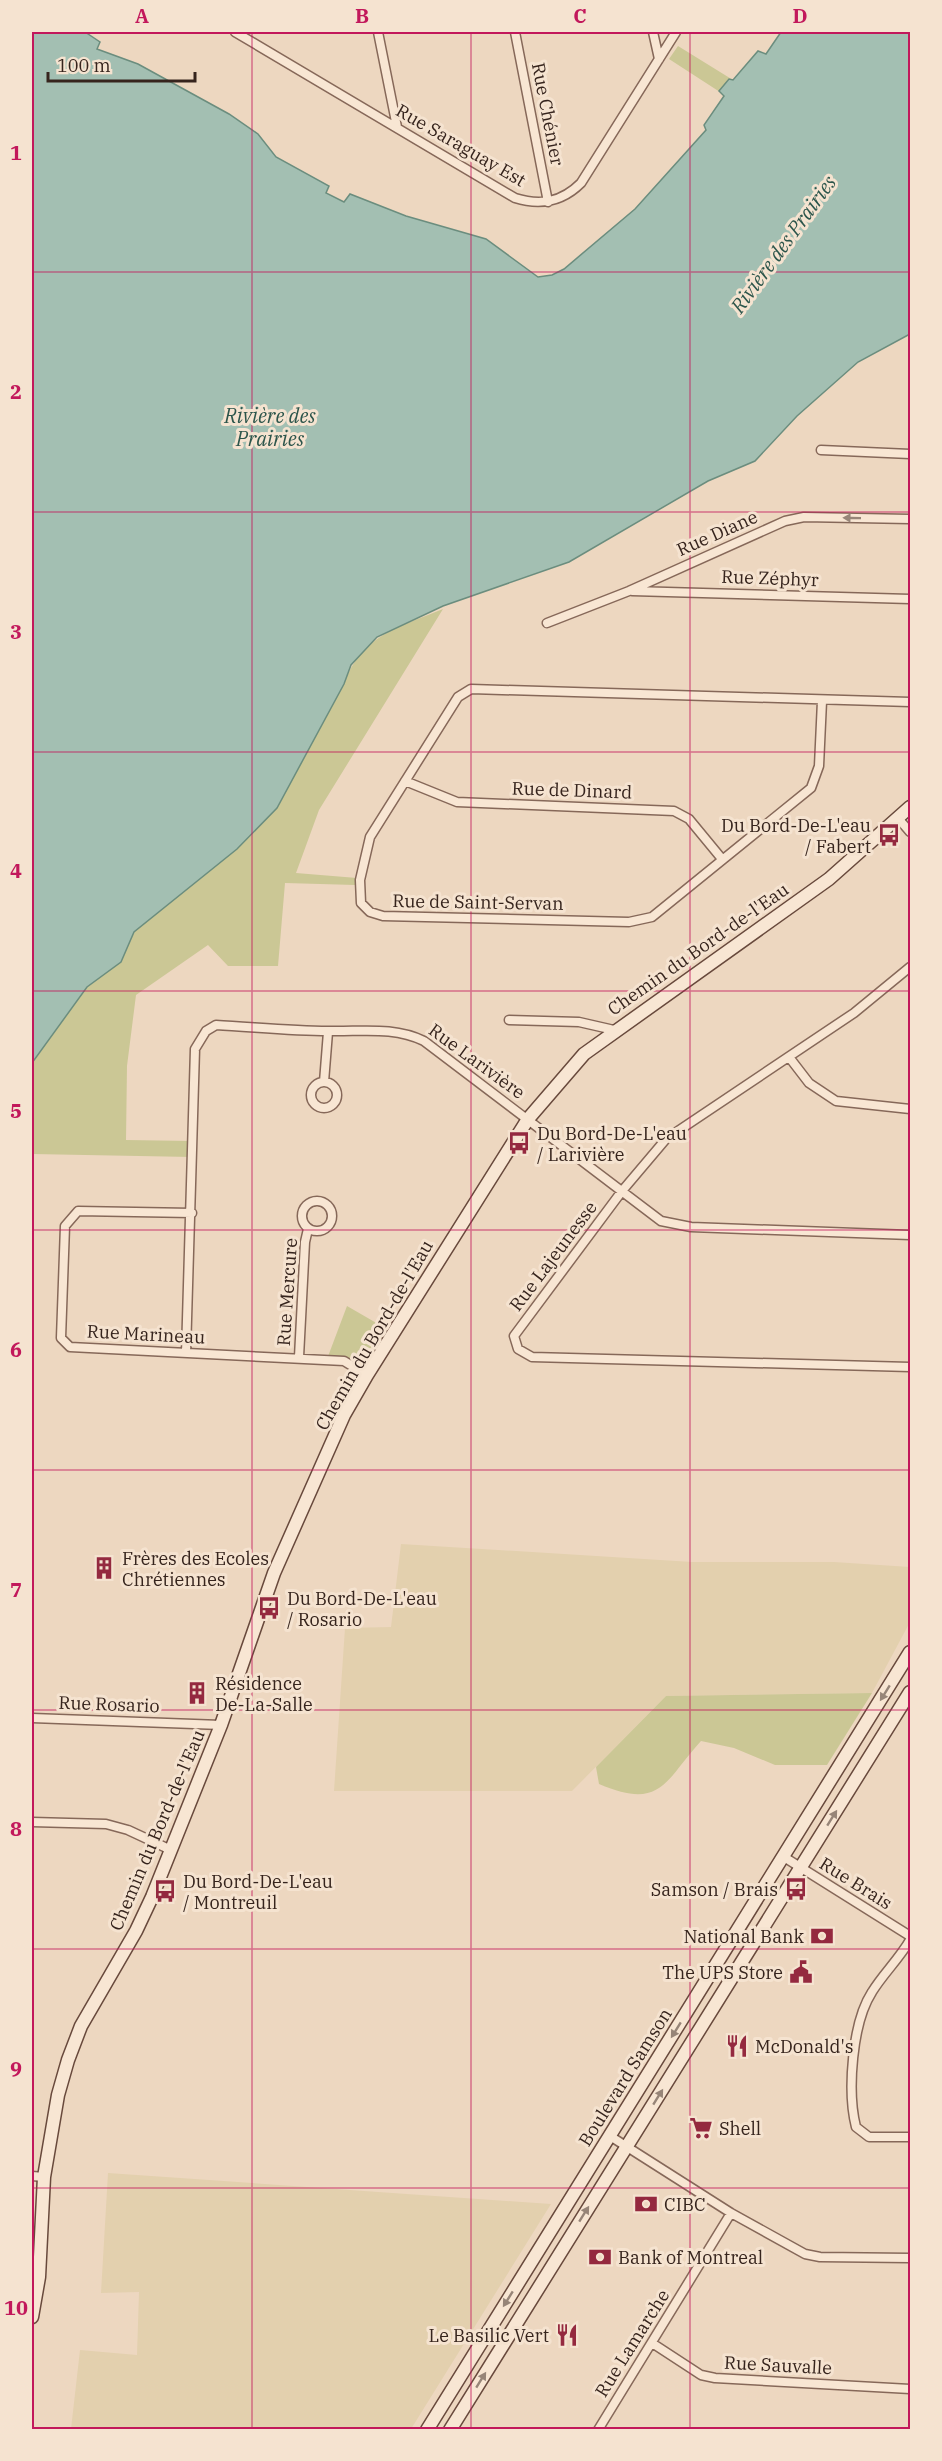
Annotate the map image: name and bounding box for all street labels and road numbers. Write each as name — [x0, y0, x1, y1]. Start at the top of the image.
street label: Rue Chénier — [527, 61, 569, 167]
street label: Rue Saraguay Est — [392, 99, 530, 191]
street label: Rue Diane — [673, 505, 761, 561]
street label: Rue Zéphyr — [721, 565, 819, 591]
street label: Rue de Dinard — [511, 776, 633, 804]
street label: Chemin du Bord-de-l'Eau — [603, 878, 793, 1020]
street label: Rue de Saint-Servan — [392, 889, 564, 915]
street label: Rue Larivière — [424, 1018, 530, 1104]
street label: Rue Lajeunesse — [504, 1196, 602, 1316]
street label: Chemin du Bord-de-l'Eau — [310, 1236, 438, 1434]
street label: Rue Mercure — [272, 1237, 302, 1347]
street label: Rue Marineau — [86, 1319, 206, 1349]
street label: Rue Rosario — [58, 1691, 160, 1717]
street label: Chemin du Bord-de-l'Eau — [104, 1726, 210, 1934]
street label: Rue Brais — [815, 1852, 897, 1914]
street label: Boulevard Samson — [573, 2004, 677, 2150]
street label: Rue Lamarche — [590, 2285, 674, 2401]
street label: Rue Sauvalle — [723, 2351, 833, 2379]

